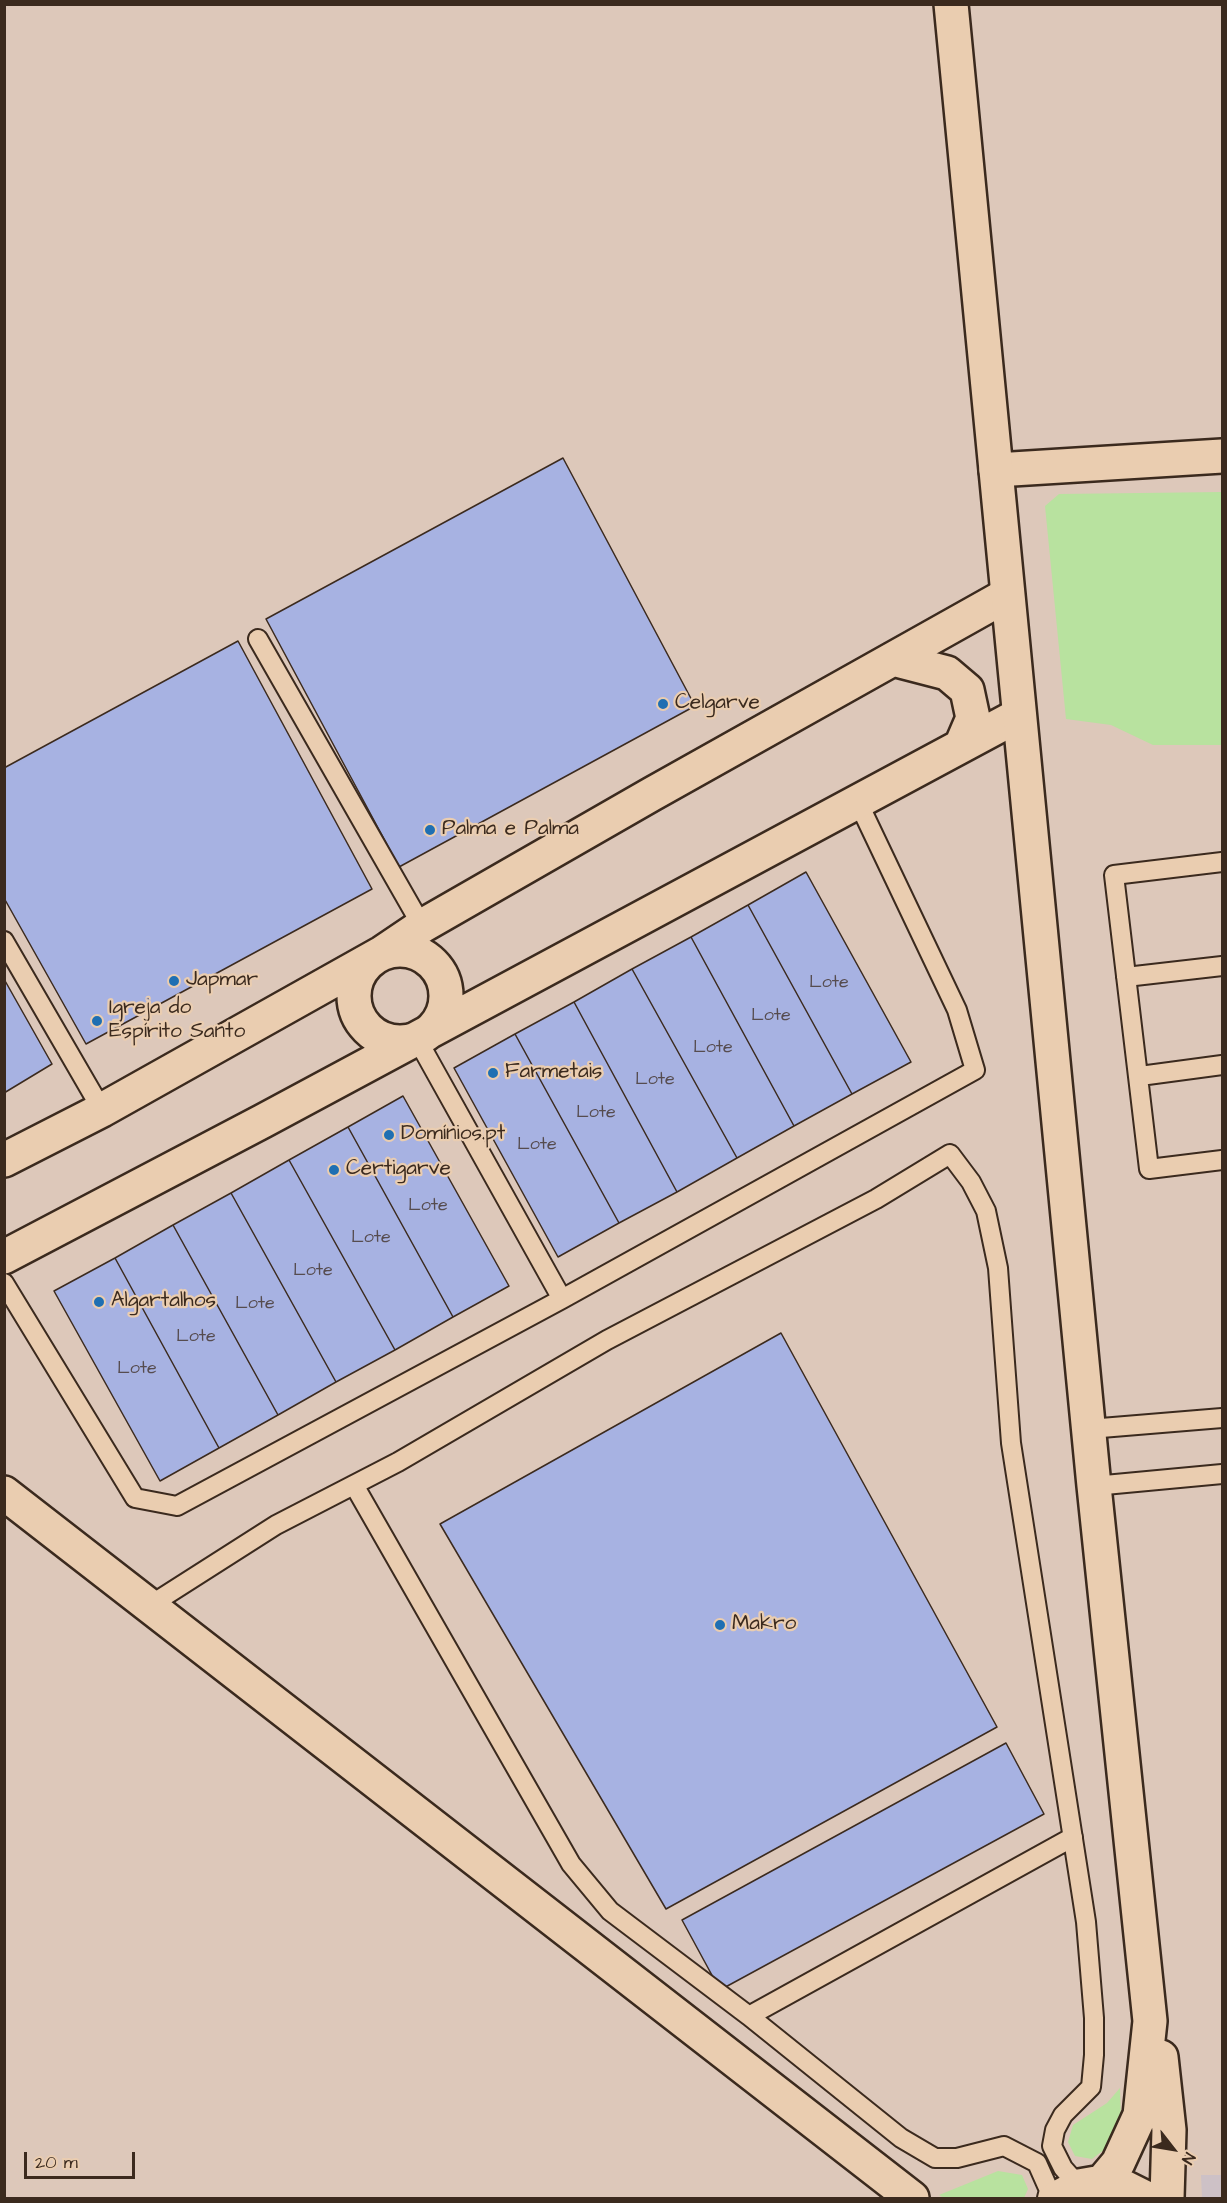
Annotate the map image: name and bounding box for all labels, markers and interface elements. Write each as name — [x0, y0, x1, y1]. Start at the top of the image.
place label: Celgarve — [675, 691, 760, 717]
marker: Celgarve — [656, 697, 670, 711]
place label: Palma e Palma — [442, 817, 579, 843]
marker: Palma e Palma — [423, 823, 437, 837]
place label: Japmar — [186, 968, 258, 994]
house number: Lote — [809, 972, 849, 994]
marker: Japmar — [167, 974, 181, 988]
place label: Igreja do Espírito Santo — [109, 996, 245, 1046]
house number: Lote — [751, 1005, 791, 1027]
marker: Igreja do Espírito Santo — [90, 1014, 104, 1028]
house number: Lote — [693, 1037, 733, 1059]
place label: Farmetais — [505, 1060, 602, 1086]
marker: Farmetais — [486, 1066, 500, 1080]
house number: Lote — [635, 1069, 675, 1091]
house number: Lote — [576, 1102, 616, 1124]
place label: Domínios.pt — [401, 1122, 505, 1148]
marker: Domínios.pt — [382, 1128, 396, 1142]
house number: Lote — [517, 1134, 557, 1156]
place label: Certigarve — [346, 1157, 451, 1183]
marker: Certigarve — [327, 1163, 341, 1177]
house number: Lote — [408, 1195, 448, 1217]
house number: Lote — [351, 1227, 391, 1249]
house number: Lote — [293, 1260, 333, 1282]
place label: Algartalhos — [111, 1289, 216, 1315]
house number: Lote — [235, 1293, 275, 1315]
marker: Algartalhos — [92, 1295, 106, 1309]
house number: Lote — [176, 1326, 216, 1348]
house number: Lote — [117, 1358, 157, 1380]
place label: Makro — [732, 1612, 796, 1638]
marker: Makro — [713, 1618, 727, 1632]
north arrow — [1143, 2119, 1203, 2179]
scale bar — [27, 2140, 138, 2178]
text: N — [1176, 2148, 1200, 2168]
text: 20 m — [35, 2150, 78, 2175]

